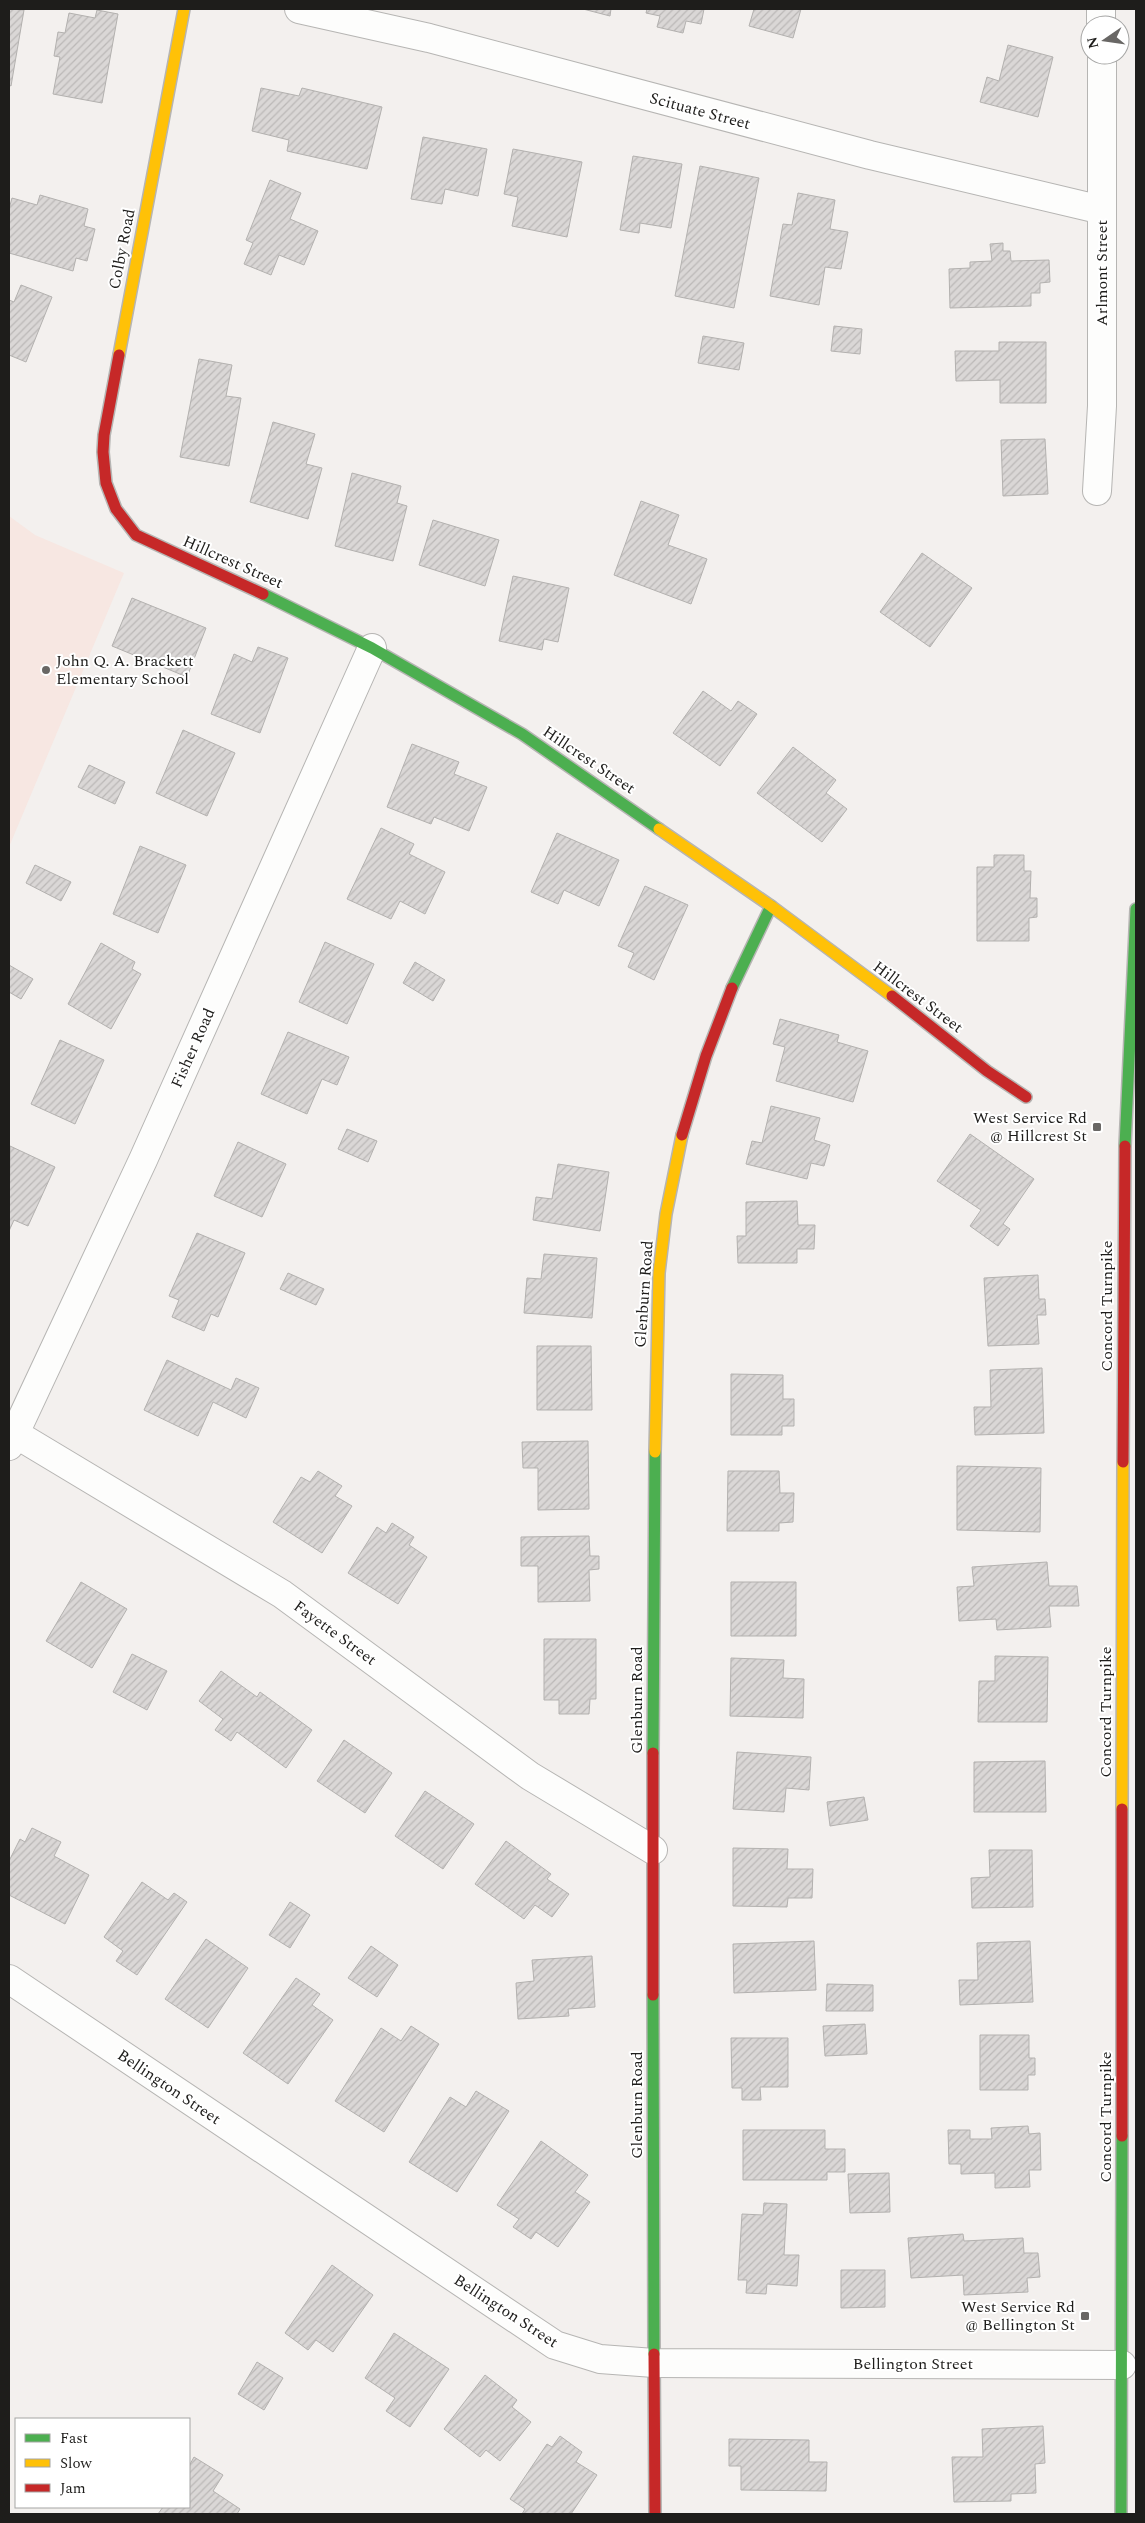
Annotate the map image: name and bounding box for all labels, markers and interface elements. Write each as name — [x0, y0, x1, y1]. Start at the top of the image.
north arrow — [1080, 15, 1130, 65]
text: N — [1081, 35, 1104, 51]
street label: Scituate Street — [647, 86, 753, 136]
street label: Colby Road — [102, 207, 142, 291]
street label: Arlmont Street — [1090, 219, 1114, 326]
street label: Hillcrest Street — [179, 529, 287, 595]
place label: John Q. A. Brackett Elementary School — [56, 649, 194, 691]
marker: John Q. A. Brackett Elementary School — [40, 664, 52, 676]
street label: Hillcrest Street — [538, 720, 641, 800]
street label: Hillcrest Street — [868, 955, 968, 1039]
street label: Fisher Road — [165, 1004, 221, 1092]
place label: West Service Rd @ Hillcrest St — [973, 1106, 1087, 1148]
marker: West Service Rd @ Hillcrest St — [1091, 1121, 1103, 1133]
street label: Glenburn Road — [628, 1239, 660, 1348]
street label: Concord Turnpike — [1095, 1241, 1119, 1371]
street label: Fayette Street — [288, 1595, 382, 1672]
street label: Glenburn Road — [625, 1646, 649, 1754]
street label: Concord Turnpike — [1094, 1647, 1118, 1777]
street label: Bellington Street — [112, 2043, 226, 2131]
street label: Glenburn Road — [625, 2051, 649, 2159]
street label: Concord Turnpike — [1094, 2052, 1118, 2182]
street label: Bellington Street — [449, 2268, 563, 2354]
place label: West Service Rd @ Bellington St — [961, 2295, 1075, 2337]
marker: West Service Rd @ Bellington St — [1079, 2310, 1091, 2322]
street label: Bellington Street — [853, 2352, 974, 2376]
legend — [15, 2418, 190, 2508]
text: Fast — [60, 2427, 88, 2450]
text: Slow — [60, 2452, 92, 2475]
text: Jam — [60, 2477, 86, 2500]

